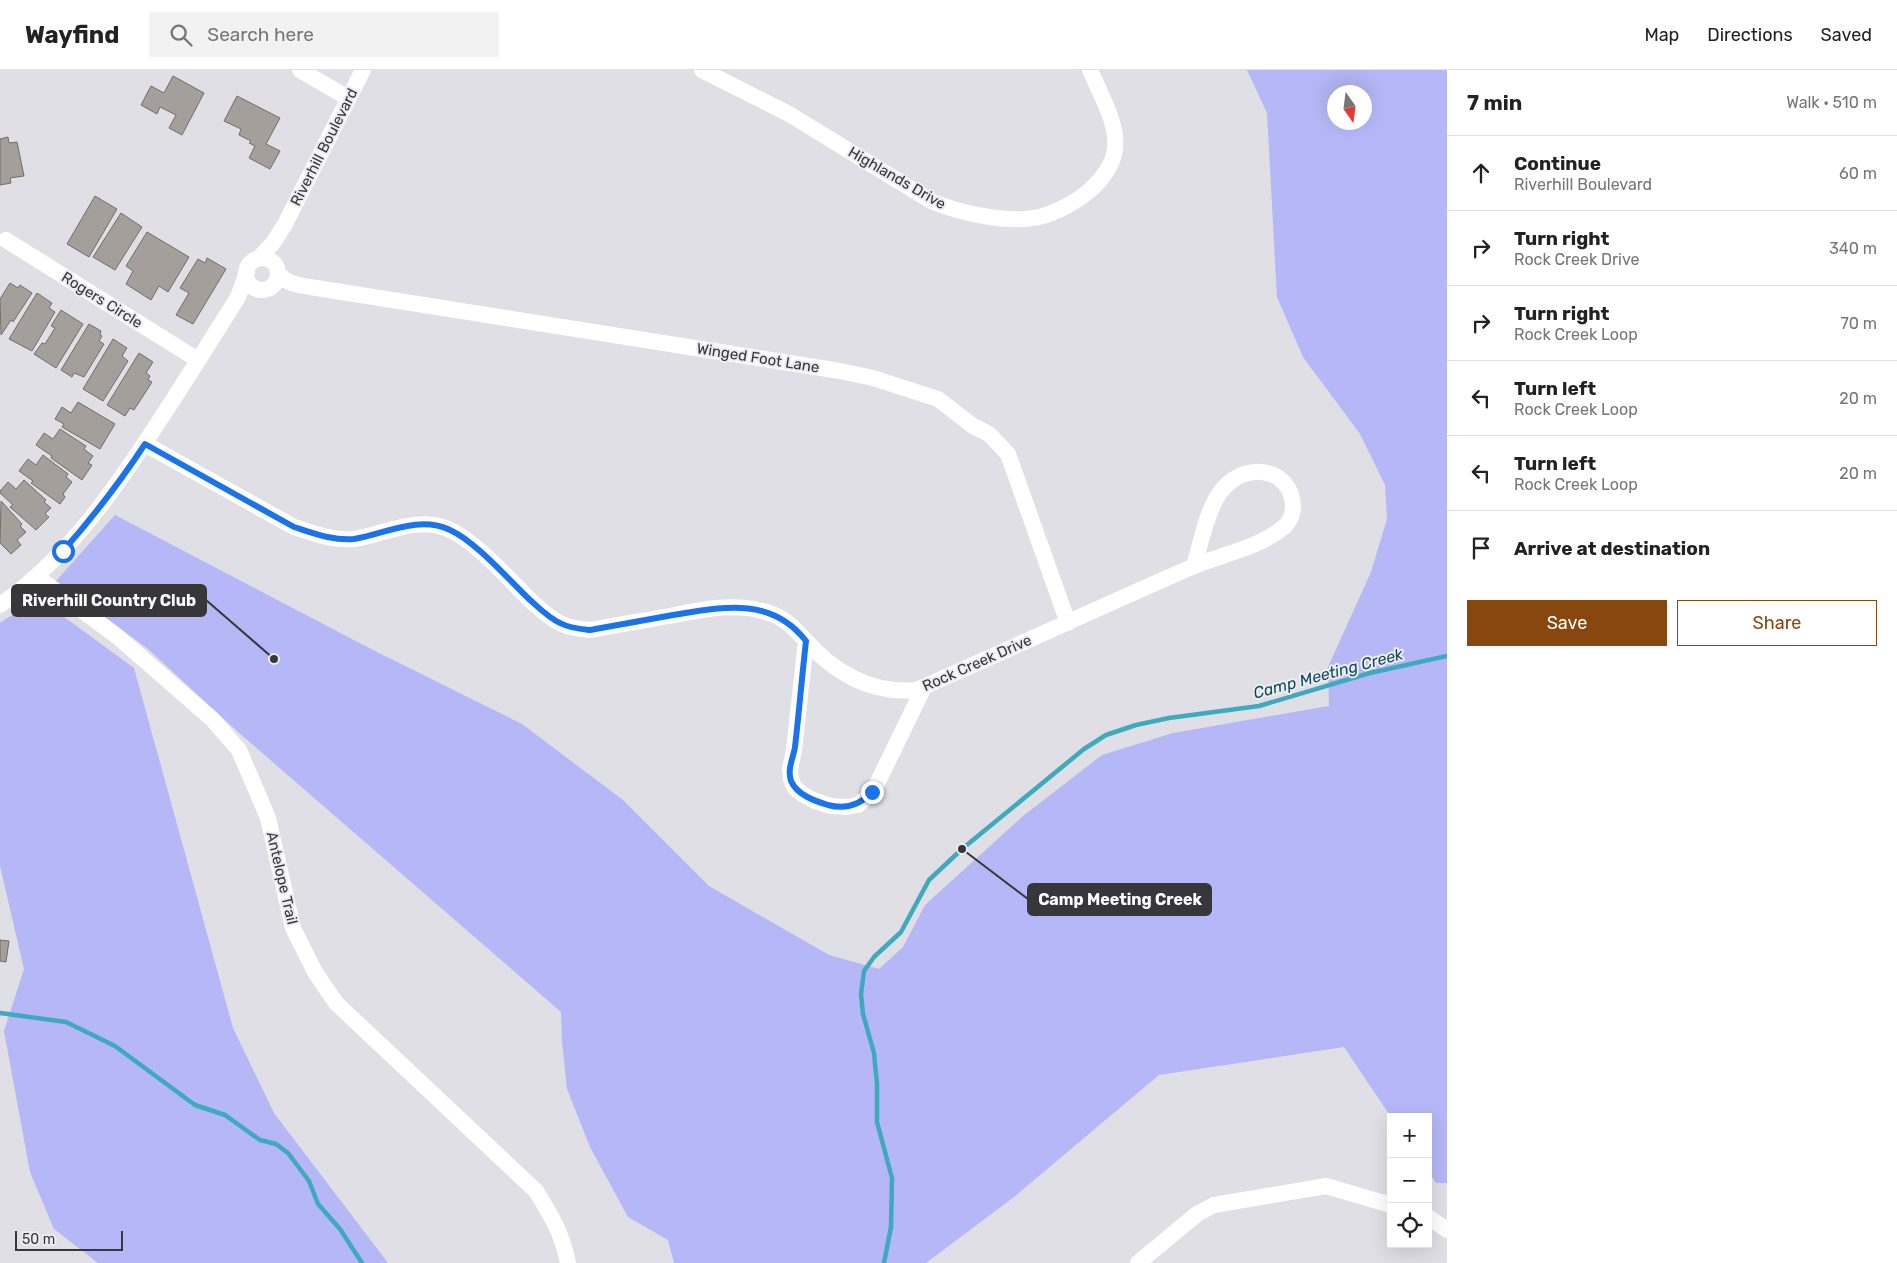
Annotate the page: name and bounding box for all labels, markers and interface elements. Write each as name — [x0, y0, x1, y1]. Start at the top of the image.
search box — [149, 12, 499, 57]
text: Wayfind — [25, 21, 119, 49]
icon: search — [167, 21, 195, 49]
text: Search here — [207, 23, 314, 46]
text: Map — [1644, 24, 1679, 46]
text: Directions — [1707, 24, 1793, 46]
text: Saved — [1821, 24, 1872, 46]
street label: Riverhill Boulevard — [287, 85, 361, 209]
north arrow — [1327, 85, 1372, 130]
text: 7 min — [1467, 90, 1522, 115]
text: Walk · 510 m — [1786, 93, 1877, 112]
street label: Highlands Drive — [845, 143, 949, 213]
text: Continue — [1514, 152, 1601, 175]
icon: ahead — [1467, 159, 1495, 187]
text: 60 m — [1839, 164, 1877, 183]
text: Riverhill Boulevard — [1514, 175, 1652, 194]
text: Turn right — [1514, 227, 1609, 250]
icon: right — [1467, 234, 1495, 262]
text: 340 m — [1829, 239, 1877, 258]
text: Rock Creek Drive — [1514, 250, 1639, 269]
street label: Rogers Circle — [58, 268, 146, 332]
text: Turn right — [1514, 302, 1609, 325]
icon: right — [1467, 309, 1495, 337]
text: 70 m — [1840, 314, 1877, 333]
text: Rock Creek Loop — [1514, 325, 1638, 344]
street label: Winged Foot Lane — [695, 339, 821, 377]
text: Turn left — [1514, 377, 1596, 400]
icon: left — [1467, 384, 1495, 412]
text: 20 m — [1839, 389, 1877, 408]
text: Rock Creek Loop — [1514, 400, 1638, 419]
text: Turn left — [1514, 452, 1596, 475]
icon: left — [1467, 459, 1495, 487]
text: 20 m — [1839, 464, 1877, 483]
text: Rock Creek Loop — [1514, 475, 1638, 494]
icon: arrive — [1467, 534, 1495, 562]
text: Arrive at destination — [1514, 537, 1710, 560]
route start — [52, 540, 75, 563]
callout: Riverhill Country Club — [12, 585, 206, 616]
text: Riverhill Country Club — [22, 591, 196, 610]
button: Save — [1467, 600, 1667, 646]
button: Share — [1677, 600, 1877, 646]
street label: Rock Creek Drive — [920, 631, 1034, 695]
water label: Camp Meeting Creek — [1251, 644, 1406, 703]
route end — [861, 781, 884, 804]
street label: Antelope Trail — [263, 830, 301, 926]
callout: Camp Meeting Creek — [1028, 884, 1211, 915]
text: Camp Meeting Creek — [1038, 890, 1203, 909]
map controls — [1387, 1113, 1432, 1248]
button: + — [1387, 1113, 1432, 1158]
button: − — [1387, 1158, 1432, 1203]
button: locate — [1387, 1203, 1432, 1248]
scale bar — [15, 1228, 122, 1251]
text: 50 m — [22, 1231, 55, 1248]

